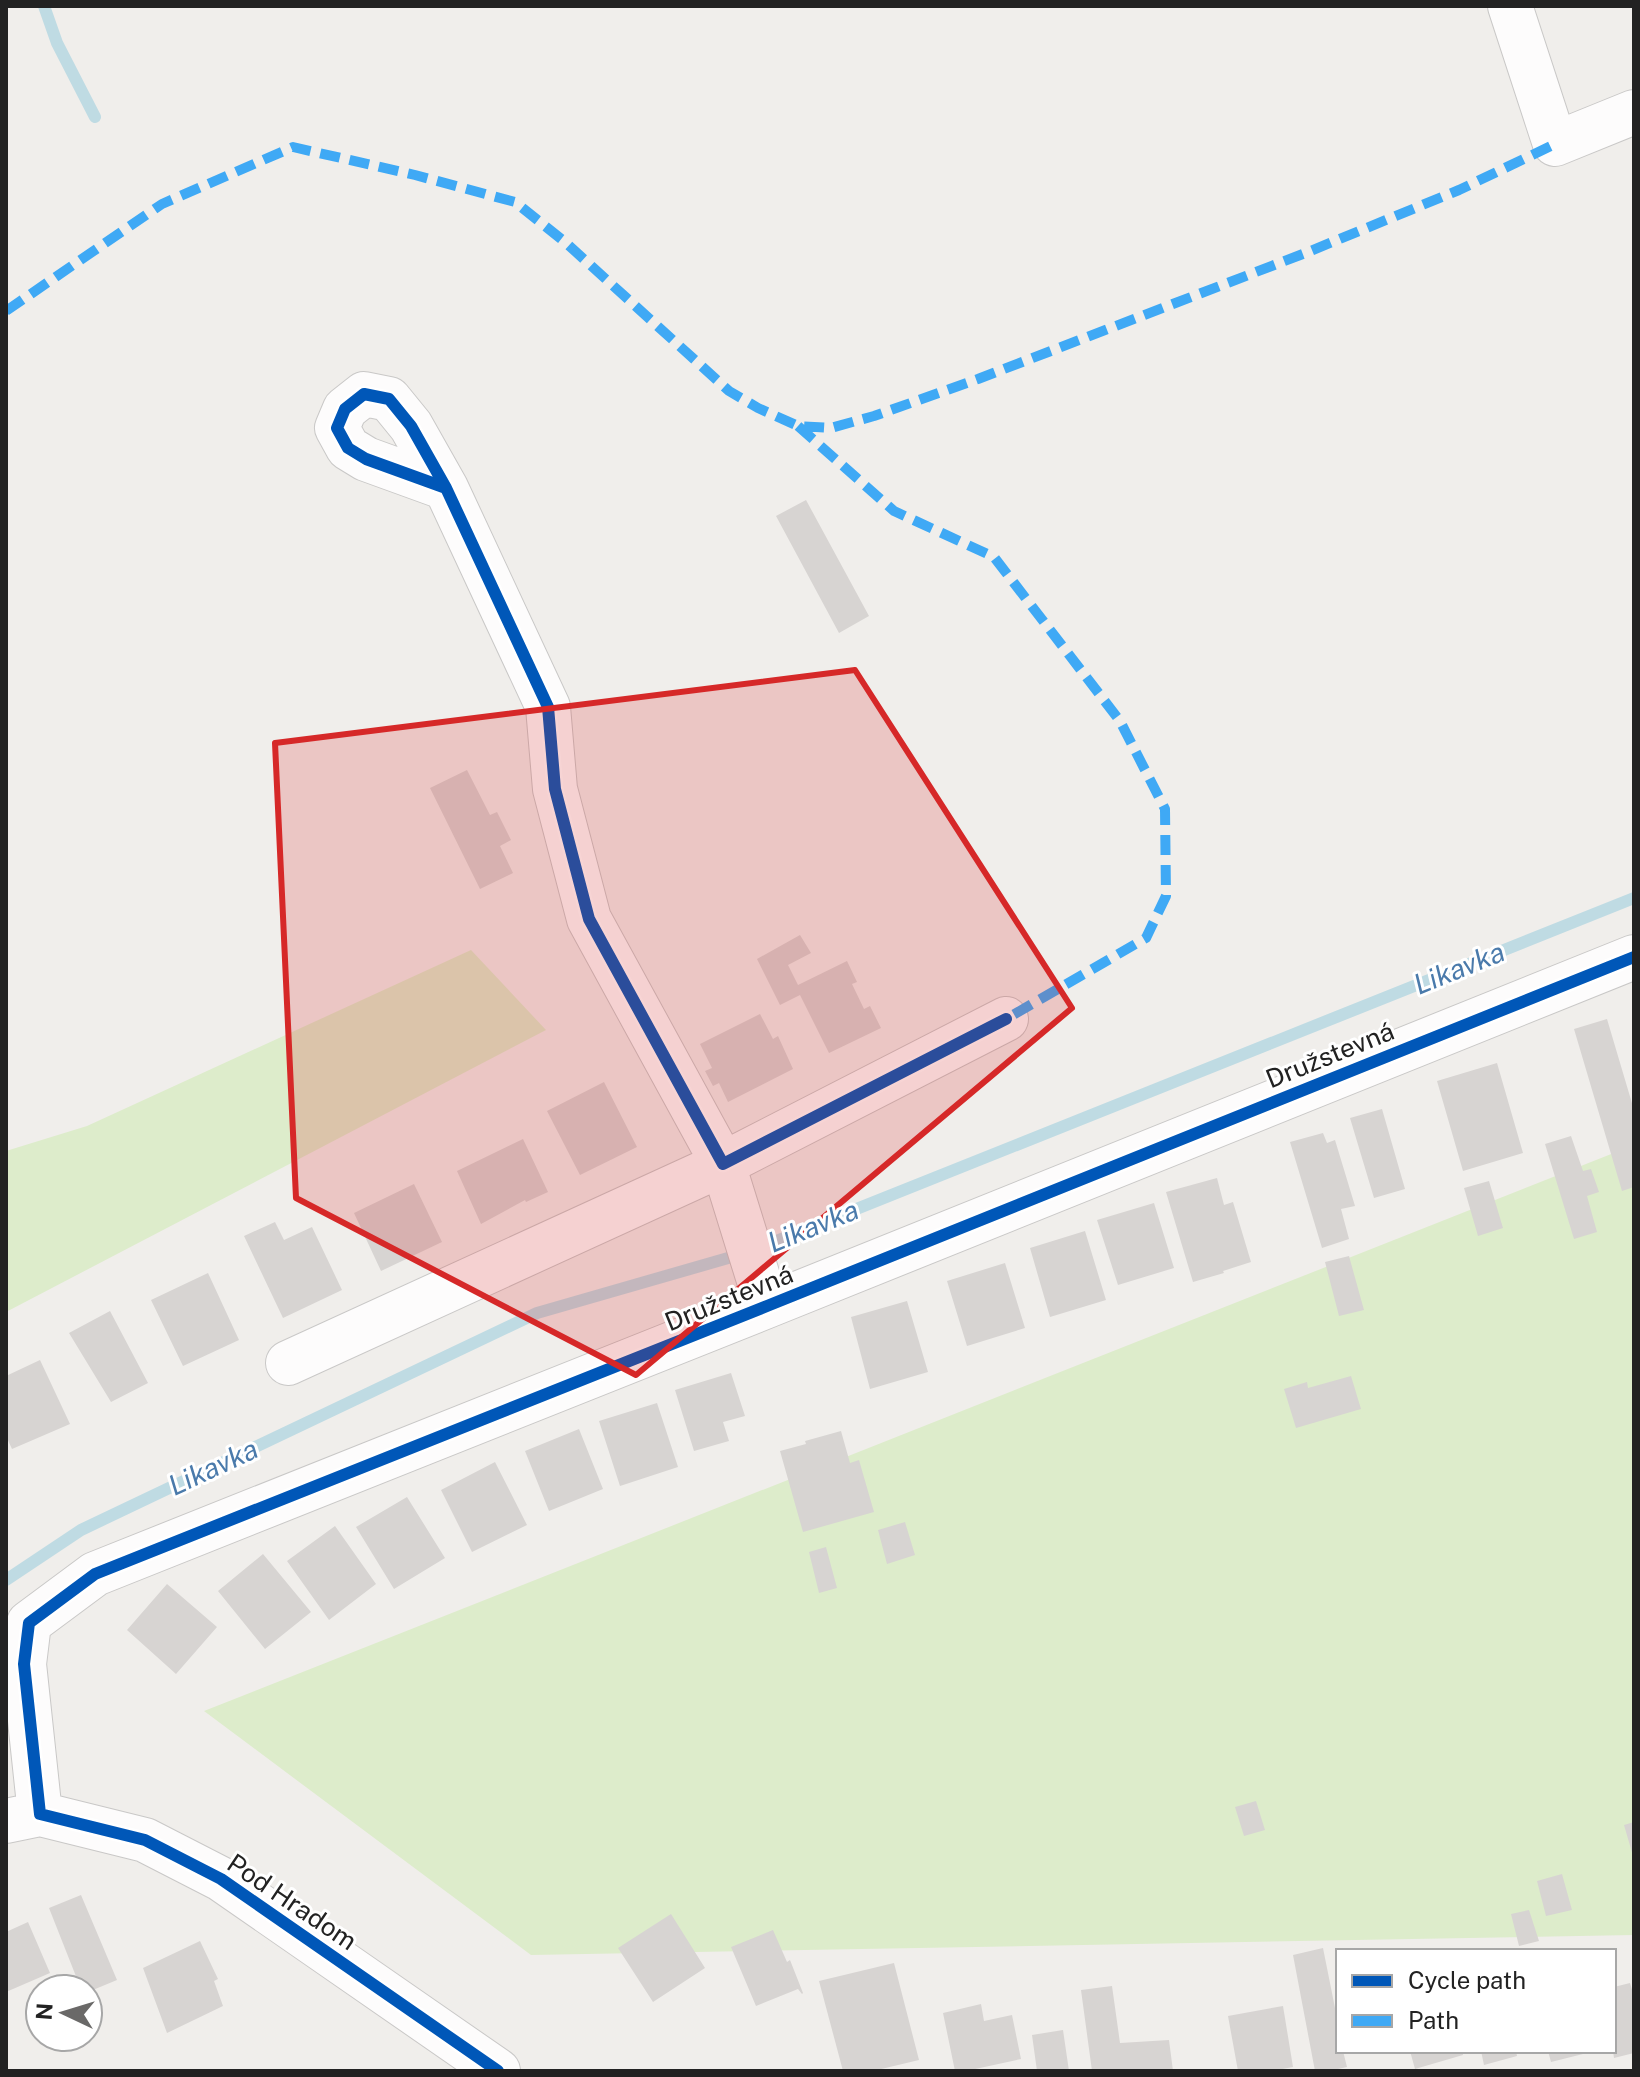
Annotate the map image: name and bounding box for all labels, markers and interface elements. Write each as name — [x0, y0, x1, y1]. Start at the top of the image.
water label: Likavka — [1409, 934, 1509, 1001]
street label: Družstevná — [1261, 1015, 1398, 1094]
water label: Likavka — [763, 1192, 863, 1259]
street label: Družstevná — [660, 1258, 797, 1337]
water label: Likavka — [163, 1432, 263, 1502]
street label: Pod Hradom — [222, 1847, 363, 1956]
legend — [1336, 1949, 1616, 2053]
text: Cycle path — [1408, 1966, 1526, 1994]
north arrow — [24, 1973, 104, 2053]
text: N — [30, 2002, 58, 2021]
text: Path — [1408, 2006, 1459, 2034]

